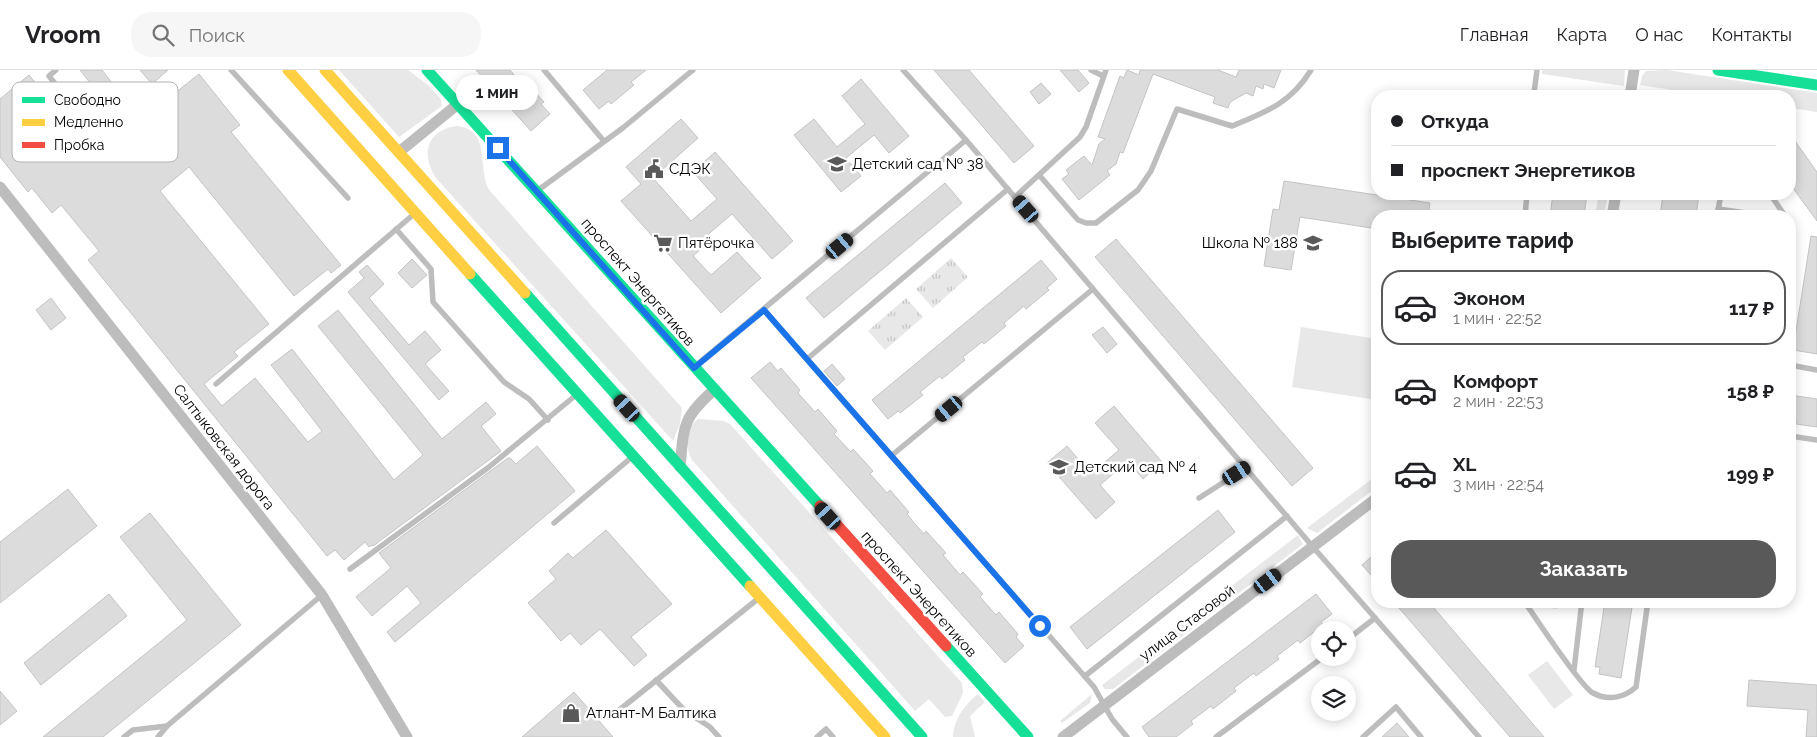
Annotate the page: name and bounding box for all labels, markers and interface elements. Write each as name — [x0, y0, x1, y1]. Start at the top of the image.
search box — [131, 12, 481, 57]
text: Vroom — [25, 20, 101, 49]
icon: search — [149, 21, 177, 49]
text: Поиск — [189, 24, 245, 46]
text: Главная — [1460, 24, 1528, 45]
text: Карта — [1556, 24, 1607, 45]
text: О нас — [1635, 24, 1683, 45]
text: Контакты — [1711, 24, 1792, 45]
callout: 1 мин — [457, 75, 539, 110]
legend — [12, 82, 178, 162]
text: 1 мин — [476, 83, 518, 102]
text: Свободно — [54, 92, 121, 108]
text: Откуда — [1421, 110, 1489, 132]
text: Медленно — [54, 114, 123, 130]
text: Пробка — [54, 137, 104, 153]
route end — [487, 137, 509, 159]
school or university icon: Детский сад № 38 — [826, 153, 848, 175]
place label: Детский сад № 38 — [852, 155, 984, 173]
public building icon: СДЭК — [643, 158, 665, 180]
text: проспект Энергетиков — [1421, 159, 1635, 181]
place label: СДЭК — [669, 160, 711, 178]
car — [1010, 193, 1041, 225]
street label: проспект Энергетиков — [577, 214, 699, 350]
text: Выберите тариф — [1391, 227, 1574, 253]
car — [823, 231, 856, 261]
supermarket icon: Пятёрочка — [652, 232, 674, 254]
school or university icon: Школа № 188 — [1302, 232, 1324, 254]
place label: Пятёрочка — [678, 234, 754, 252]
place label: Школа № 188 — [1202, 234, 1298, 252]
icon: car — [1393, 285, 1438, 330]
text: Эконом — [1453, 287, 1525, 309]
text: 117 ₽ — [1729, 297, 1774, 319]
text: 1 мин · 22:52 — [1453, 309, 1542, 328]
icon: car — [1393, 368, 1438, 413]
text: Комфорт — [1453, 370, 1538, 392]
text: 158 ₽ — [1727, 380, 1774, 402]
street label: Салтыковская дорога — [169, 381, 279, 513]
car — [611, 392, 642, 424]
text: 2 мин · 22:53 — [1453, 392, 1544, 411]
car — [932, 394, 965, 424]
icon: car — [1393, 451, 1438, 496]
text: XL — [1453, 453, 1476, 475]
school or university icon: Детский сад № 4 — [1048, 456, 1070, 478]
place label: Детский сад № 4 — [1074, 458, 1197, 476]
car — [1220, 459, 1253, 487]
text: 199 ₽ — [1727, 463, 1774, 485]
text: 3 мин · 22:54 — [1453, 475, 1544, 494]
car — [812, 500, 843, 532]
street label: проспект Энергетиков — [858, 527, 980, 661]
button: Заказать — [1391, 540, 1776, 598]
car — [1251, 566, 1284, 596]
street label: улица Стасовой — [1136, 581, 1238, 665]
route start — [1029, 615, 1051, 637]
map controls — [1311, 621, 1356, 721]
button: locate — [1311, 621, 1356, 666]
button: layers — [1311, 676, 1356, 721]
shop icon: Атлант-М Балтика — [560, 702, 582, 724]
place label: Атлант-М Балтика — [586, 704, 717, 722]

